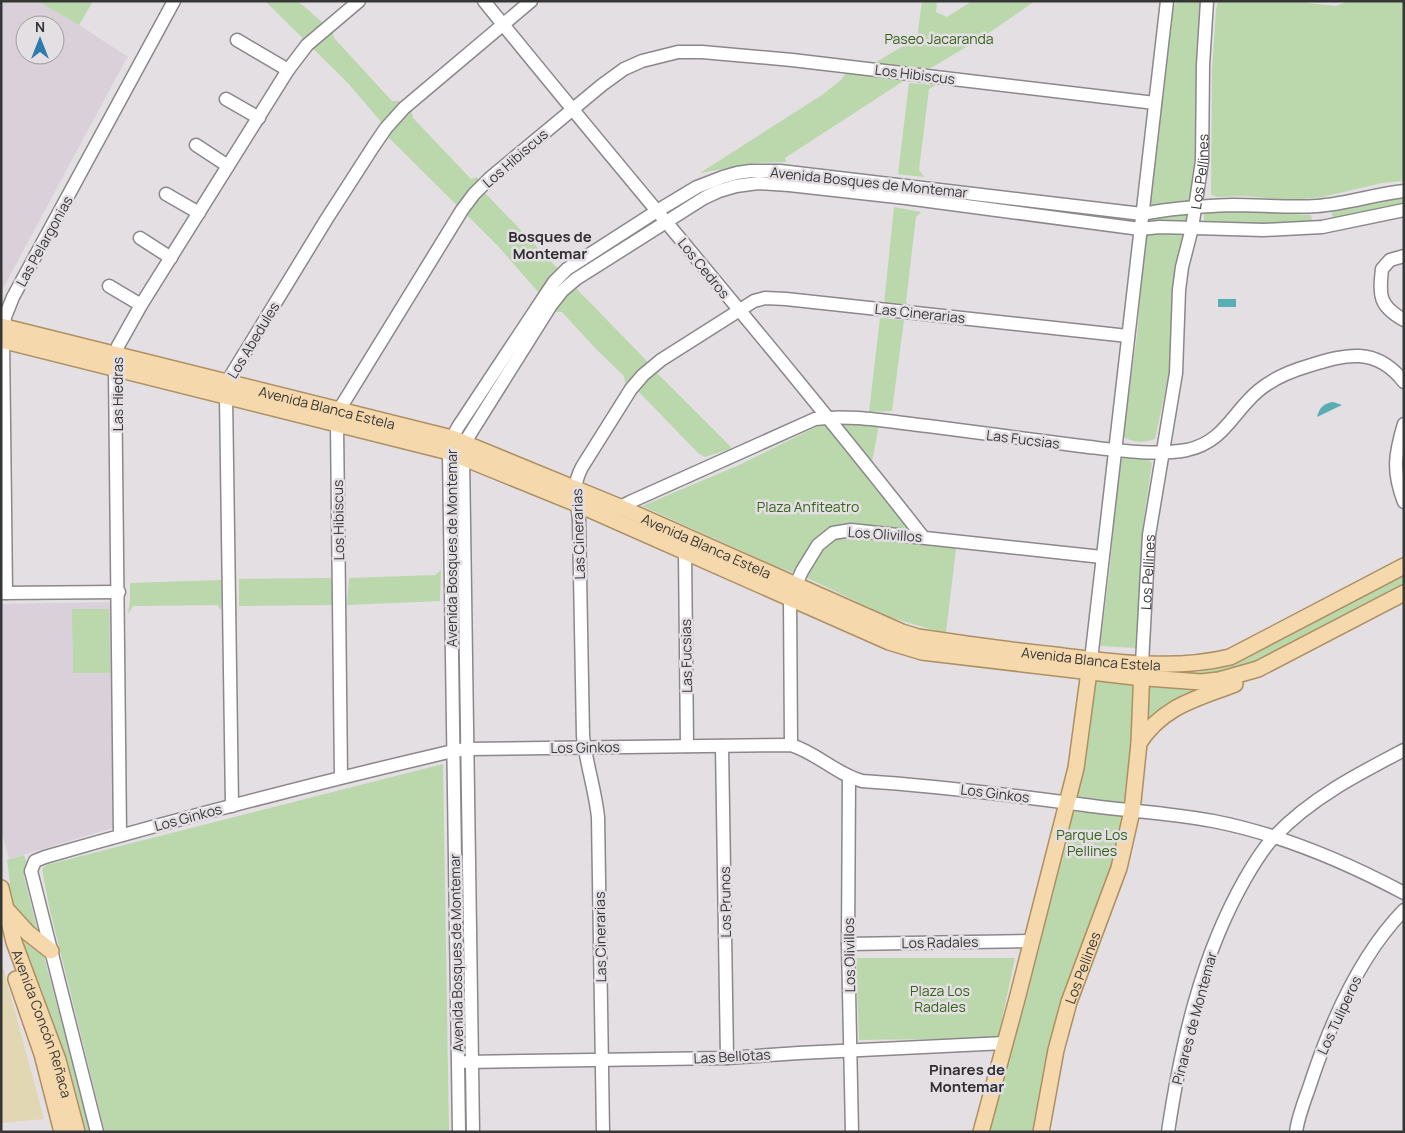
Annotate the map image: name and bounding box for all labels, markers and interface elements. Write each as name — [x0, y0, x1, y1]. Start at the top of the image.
north arrow — [15, 15, 65, 65]
text: N — [35, 17, 45, 36]
park label: Paseo Jacaranda — [884, 29, 994, 48]
street label: Los Hibiscus — [874, 60, 956, 88]
street label: Los Hibiscus — [478, 124, 552, 192]
street label: Los Pellines — [1185, 134, 1212, 210]
street label: Avenida Bosques de Montemar — [769, 162, 969, 202]
street label: Las Pelargonias — [11, 192, 77, 290]
district label: Bosques de Montemar — [508, 226, 592, 264]
street label: Los Cedros — [674, 234, 734, 302]
street label: Los Abedules — [223, 298, 283, 382]
street label: Las Cinerarias — [874, 299, 966, 327]
street label: Las Hiedras — [108, 357, 127, 431]
street label: Avenida Blanca Estela — [257, 381, 397, 433]
street label: Las Fucsias — [985, 425, 1061, 453]
street label: Avenida Bosques de Montemar — [442, 449, 461, 647]
street label: Los Hibiscus — [328, 479, 348, 561]
street label: Las Cinerarias — [567, 488, 589, 580]
park label: Plaza Anfiteatro — [757, 497, 859, 516]
street label: Avenida Blanca Estela — [639, 508, 774, 582]
street label: Los Olivillos — [847, 522, 923, 546]
street label: Los Pellines — [1135, 534, 1159, 611]
street label: Las Fucsias — [676, 619, 696, 693]
street label: Avenida Blanca Estela — [1020, 642, 1161, 674]
street label: Los Ginkos — [550, 737, 620, 757]
street label: Los Ginkos — [959, 779, 1031, 807]
street label: Los Ginkos — [152, 799, 224, 835]
park label: Parque Los Pellines — [1056, 825, 1128, 860]
street label: Avenida Bosques de Montemar — [445, 854, 467, 1052]
street label: Los Prunos — [715, 866, 735, 938]
street label: Las Cinerarias — [590, 891, 610, 983]
street label: Los Olivillos — [839, 918, 859, 992]
street label: Los Pellines — [1060, 929, 1104, 1006]
street label: Los Radales — [901, 932, 979, 952]
street label: Avenida Concón Reñaca — [8, 947, 77, 1100]
street label: Pinares de Montemar — [1167, 950, 1221, 1086]
street label: Los Tuliperos — [1312, 972, 1366, 1058]
park label: Plaza Los Radales — [910, 981, 970, 1016]
street label: Las Bellotas — [693, 1044, 771, 1068]
district label: Pinares de Montemar — [929, 1059, 1005, 1097]

